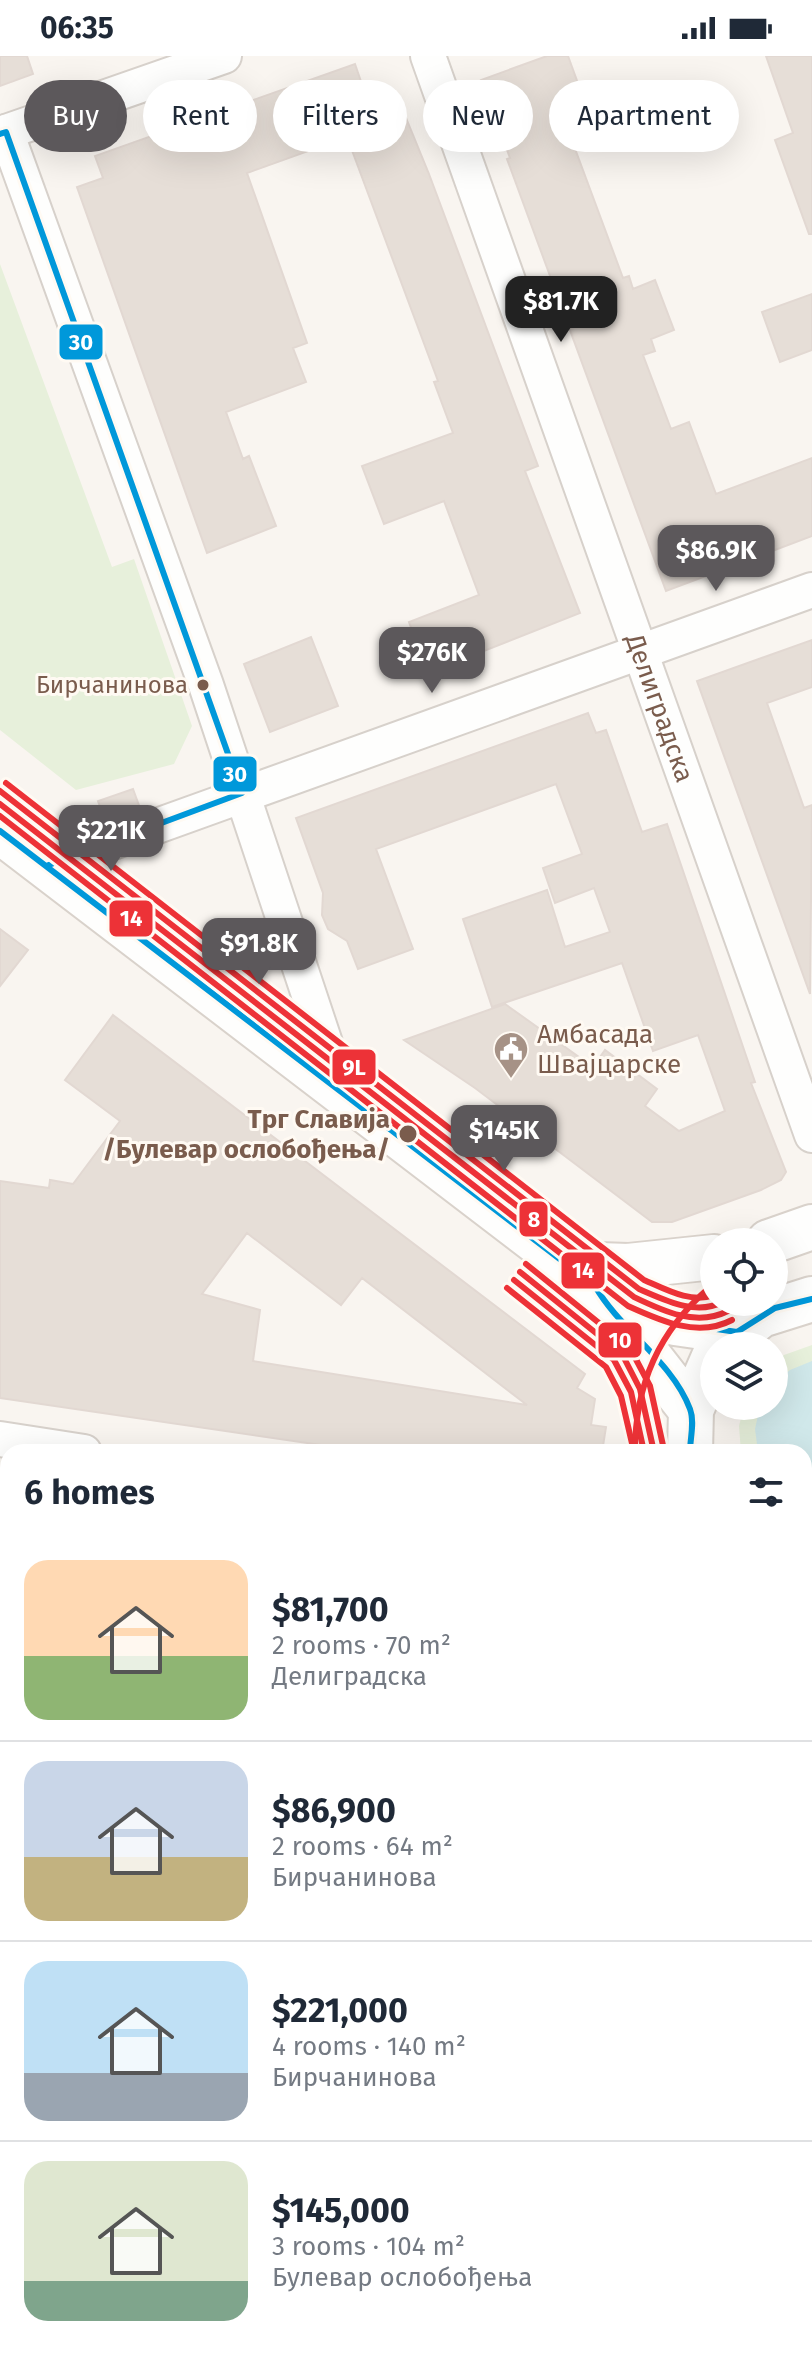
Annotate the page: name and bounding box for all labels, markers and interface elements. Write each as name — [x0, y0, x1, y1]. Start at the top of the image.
text: 06:35 — [40, 10, 114, 46]
chip: Buy — [24, 80, 127, 152]
chip: Rent — [143, 80, 257, 152]
chip: Filters — [273, 80, 407, 152]
chip: New — [423, 80, 533, 152]
chip: Apartment — [549, 80, 739, 152]
pin: $81.7K — [496, 276, 626, 344]
text: $81.7K — [523, 286, 599, 317]
line badge: 30 — [58, 323, 104, 361]
text: 30 — [68, 329, 93, 356]
pin: $86.9K — [651, 525, 781, 593]
text: $86.9K — [676, 535, 756, 566]
pin: $276K — [376, 627, 488, 695]
street label: Делиградска — [619, 629, 701, 786]
text: $276K — [397, 637, 467, 668]
place label: Бирчанинова — [36, 671, 188, 699]
marker: Бирчанинова — [195, 677, 211, 693]
line badge: 30 — [212, 755, 258, 793]
text: 30 — [222, 761, 247, 788]
pin: $221K — [55, 805, 167, 873]
text: $221K — [77, 815, 145, 846]
line badge: 14 — [108, 899, 154, 938]
text: 14 — [120, 905, 142, 932]
pin: $91.8K — [194, 918, 324, 986]
text: $91.8K — [220, 928, 298, 959]
place label: Амбасада Швајцарске — [537, 1019, 681, 1080]
public building icon: Амбасада Швајцарске — [492, 1030, 530, 1080]
line badge: 9L — [331, 1048, 377, 1086]
text: 9L — [342, 1054, 366, 1081]
place label: Трг Славија /Булевар ослобођења/ — [103, 1104, 390, 1165]
pin: $145K — [448, 1105, 560, 1173]
text: $145K — [469, 1115, 539, 1146]
marker: Трг Славија /Булевар ослобођења/ — [397, 1123, 419, 1145]
line badge: 8 — [518, 1200, 549, 1238]
text: 8 — [528, 1206, 541, 1233]
map controls — [700, 1228, 788, 1420]
button: locate — [700, 1228, 788, 1316]
line badge: 14 — [560, 1251, 606, 1290]
text: 14 — [572, 1257, 594, 1284]
line badge: 10 — [597, 1321, 643, 1359]
text: 10 — [608, 1327, 632, 1354]
button: layers — [700, 1332, 788, 1420]
icon: filters — [744, 1470, 788, 1514]
text: 6 homes — [24, 1472, 155, 1513]
text: $81,700 — [272, 1589, 389, 1630]
icon: home — [88, 1592, 184, 1688]
text: 2 rooms · 70 m² — [272, 1630, 451, 1661]
text: Делиградска — [272, 1661, 427, 1692]
text: $86,900 — [272, 1790, 396, 1831]
icon: home — [88, 1793, 184, 1889]
text: 2 rooms · 64 m² — [272, 1831, 453, 1862]
text: Бирчанинова — [272, 1862, 437, 1893]
text: $221,000 — [272, 1990, 408, 2031]
icon: home — [88, 1993, 184, 2089]
text: 4 rooms · 140 m² — [272, 2031, 466, 2062]
text: Бирчанинова — [272, 2062, 437, 2093]
text: $145,000 — [272, 2190, 410, 2231]
icon: home — [88, 2193, 184, 2289]
text: 3 rooms · 104 m² — [272, 2231, 465, 2262]
text: Булевар ослобођења — [272, 2262, 532, 2293]

